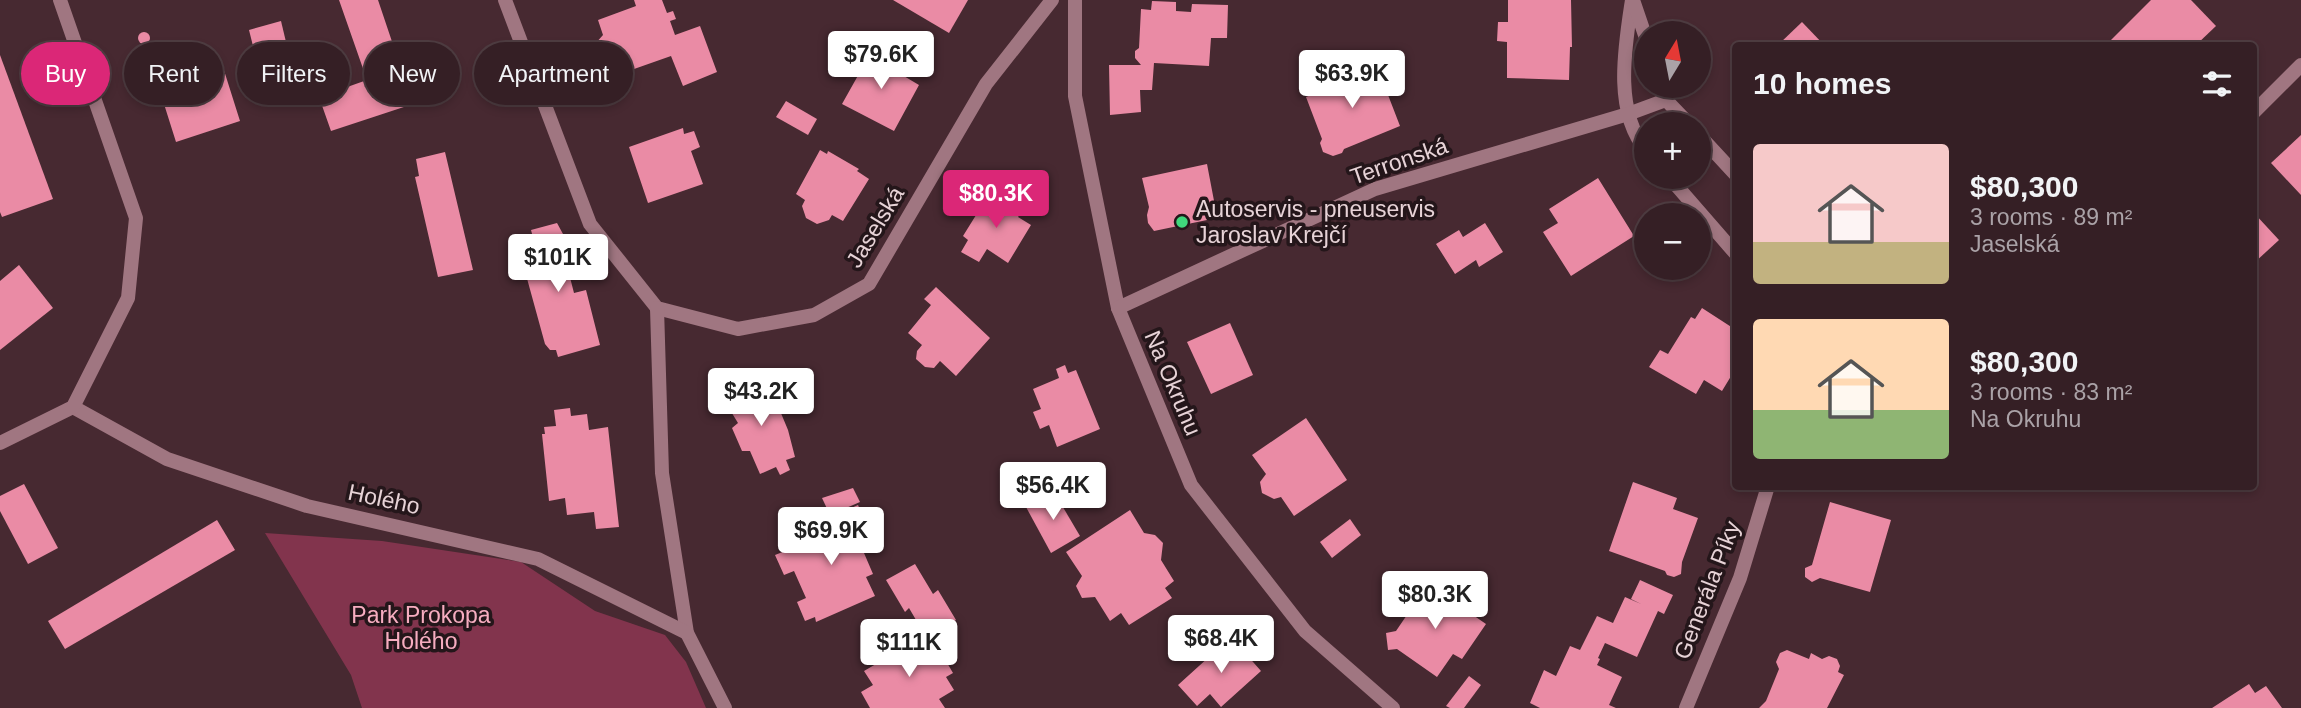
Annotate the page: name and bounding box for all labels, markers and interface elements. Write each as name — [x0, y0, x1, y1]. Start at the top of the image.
north arrow — [1634, 21, 1712, 98]
map controls — [1634, 21, 1711, 280]
pin: $79.6K — [824, 32, 938, 91]
text: $79.6K — [844, 41, 918, 67]
chip: Buy — [21, 42, 110, 105]
chip: Rent — [124, 42, 223, 105]
chip: Filters — [237, 42, 350, 105]
chip: New — [364, 42, 460, 105]
chip: Apartment — [474, 42, 633, 105]
pin: $63.9K — [1295, 50, 1409, 110]
text: $63.9K — [1315, 60, 1389, 86]
icon: filters — [2198, 65, 2236, 103]
text: 10 homes — [1753, 67, 1891, 100]
button: + — [1634, 112, 1711, 189]
street label: Terronská — [1347, 132, 1451, 190]
pin: $80.3K — [939, 170, 1053, 230]
text: $80,300 — [1970, 170, 2078, 203]
icon: home — [1809, 172, 1893, 256]
text: $80.3K — [959, 180, 1033, 206]
street label: Jaselská — [841, 182, 909, 272]
place label: Autoservis - pneuservis Jaroslav Krejčí — [1196, 196, 1435, 248]
button: − — [1634, 203, 1711, 280]
text: 3 rooms · 89 m² — [1970, 204, 2132, 230]
marker: Autoservis - pneuservis Jaroslav Krejčí — [1174, 214, 1190, 230]
text: Jaselská — [1970, 231, 2059, 257]
pin: $101K — [509, 234, 607, 294]
text: $101K — [524, 244, 592, 270]
street label: Na Okruhu — [1139, 327, 1207, 439]
text: $80,300 — [1970, 345, 2078, 378]
icon: home — [1809, 347, 1893, 431]
pin: $43.2K — [704, 368, 818, 428]
text: $43.2K — [724, 378, 798, 404]
text: 3 rooms · 83 m² — [1970, 379, 2132, 405]
text: Na Okruhu — [1970, 406, 2081, 432]
pin: $56.4K — [996, 462, 1110, 522]
text: $56.4K — [1016, 472, 1090, 498]
street label: Holého — [346, 479, 422, 519]
pin: $69.9K — [774, 508, 888, 567]
text: $69.9K — [794, 517, 868, 543]
street label: Generála Píky — [1669, 517, 1745, 663]
pin: $80.3K — [1378, 572, 1492, 631]
text: $80.3K — [1398, 581, 1472, 607]
park label: Park Prokopa Holého — [351, 602, 491, 654]
pin: $68.4K — [1164, 616, 1278, 675]
pin: $111K — [860, 620, 958, 679]
text: $68.4K — [1184, 625, 1258, 651]
text: $111K — [876, 629, 942, 655]

